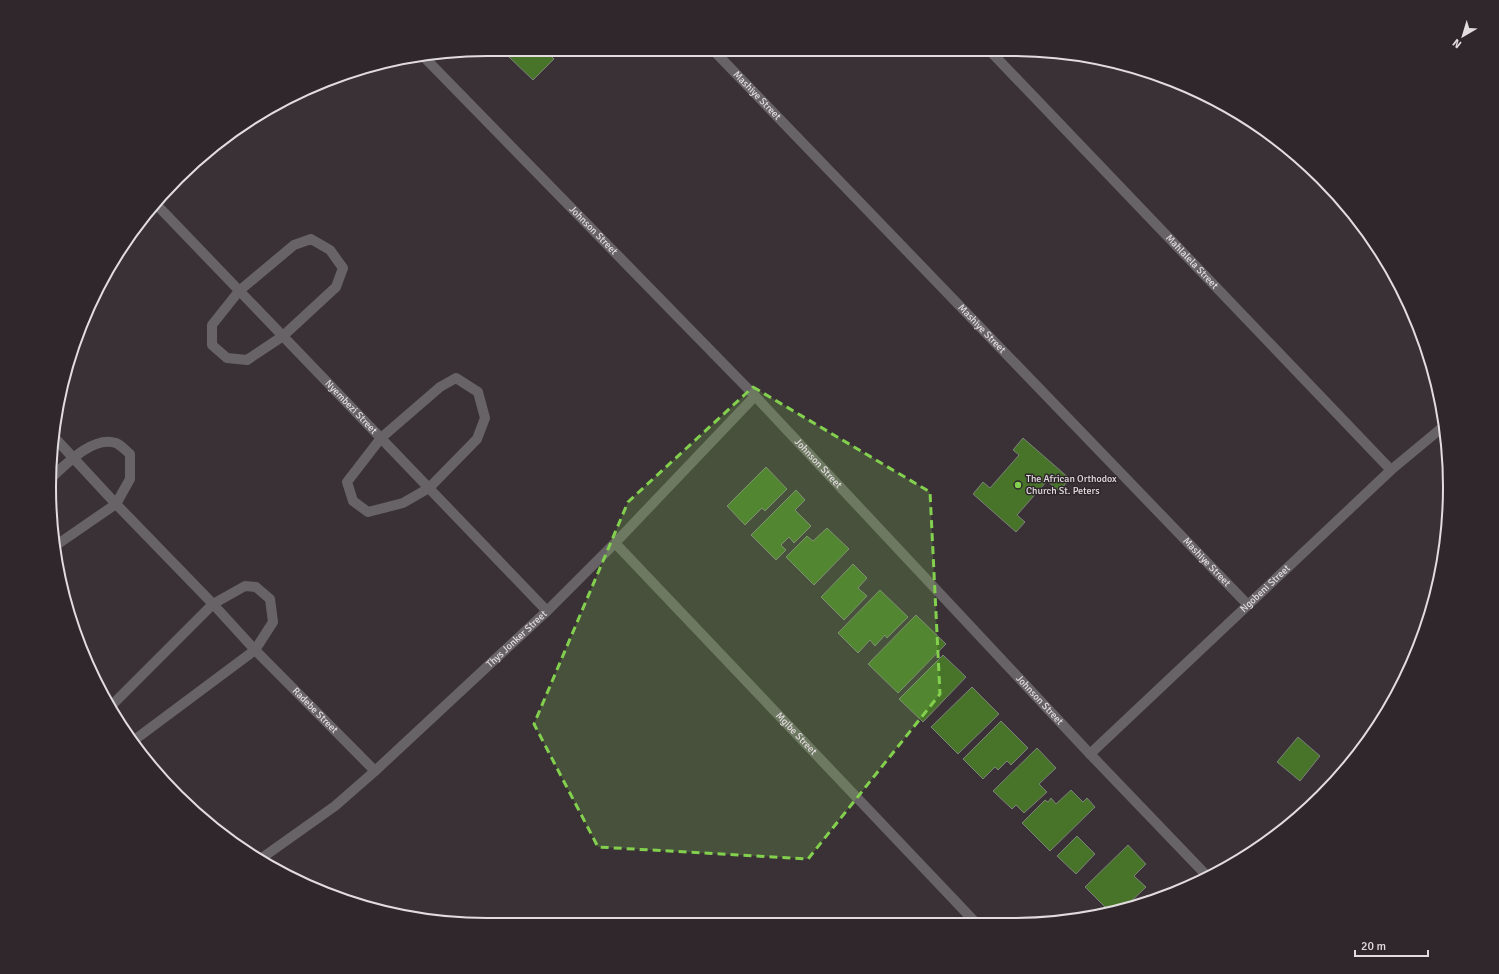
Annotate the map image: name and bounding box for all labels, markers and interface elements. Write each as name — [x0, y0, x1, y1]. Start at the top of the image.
north arrow — [1443, 16, 1483, 56]
text: N — [1450, 36, 1464, 51]
street label: Mashiye Street — [731, 68, 784, 123]
street label: Johnson Street — [567, 203, 620, 258]
street label: Mahlalela Street — [1163, 232, 1221, 292]
street label: Mashiye Street — [955, 302, 1008, 356]
street label: Nyembezi Street — [322, 378, 380, 437]
street label: Johnson Street — [792, 436, 845, 491]
place label: The African Orthodox Church St. Peters — [1026, 473, 1117, 497]
marker: The African Orthodox Church St. Peters — [1013, 480, 1023, 490]
street label: Mashiye Street — [1180, 535, 1233, 589]
street label: Ngobeni Street — [1238, 562, 1293, 615]
street label: Thys Jonker Street — [484, 608, 550, 670]
street label: Johnson Street — [1013, 673, 1066, 728]
street label: Radebe Street — [290, 685, 341, 736]
street label: Mgibe Street — [773, 710, 820, 758]
scale bar — [1355, 932, 1428, 958]
text: 20 m — [1361, 939, 1386, 954]

